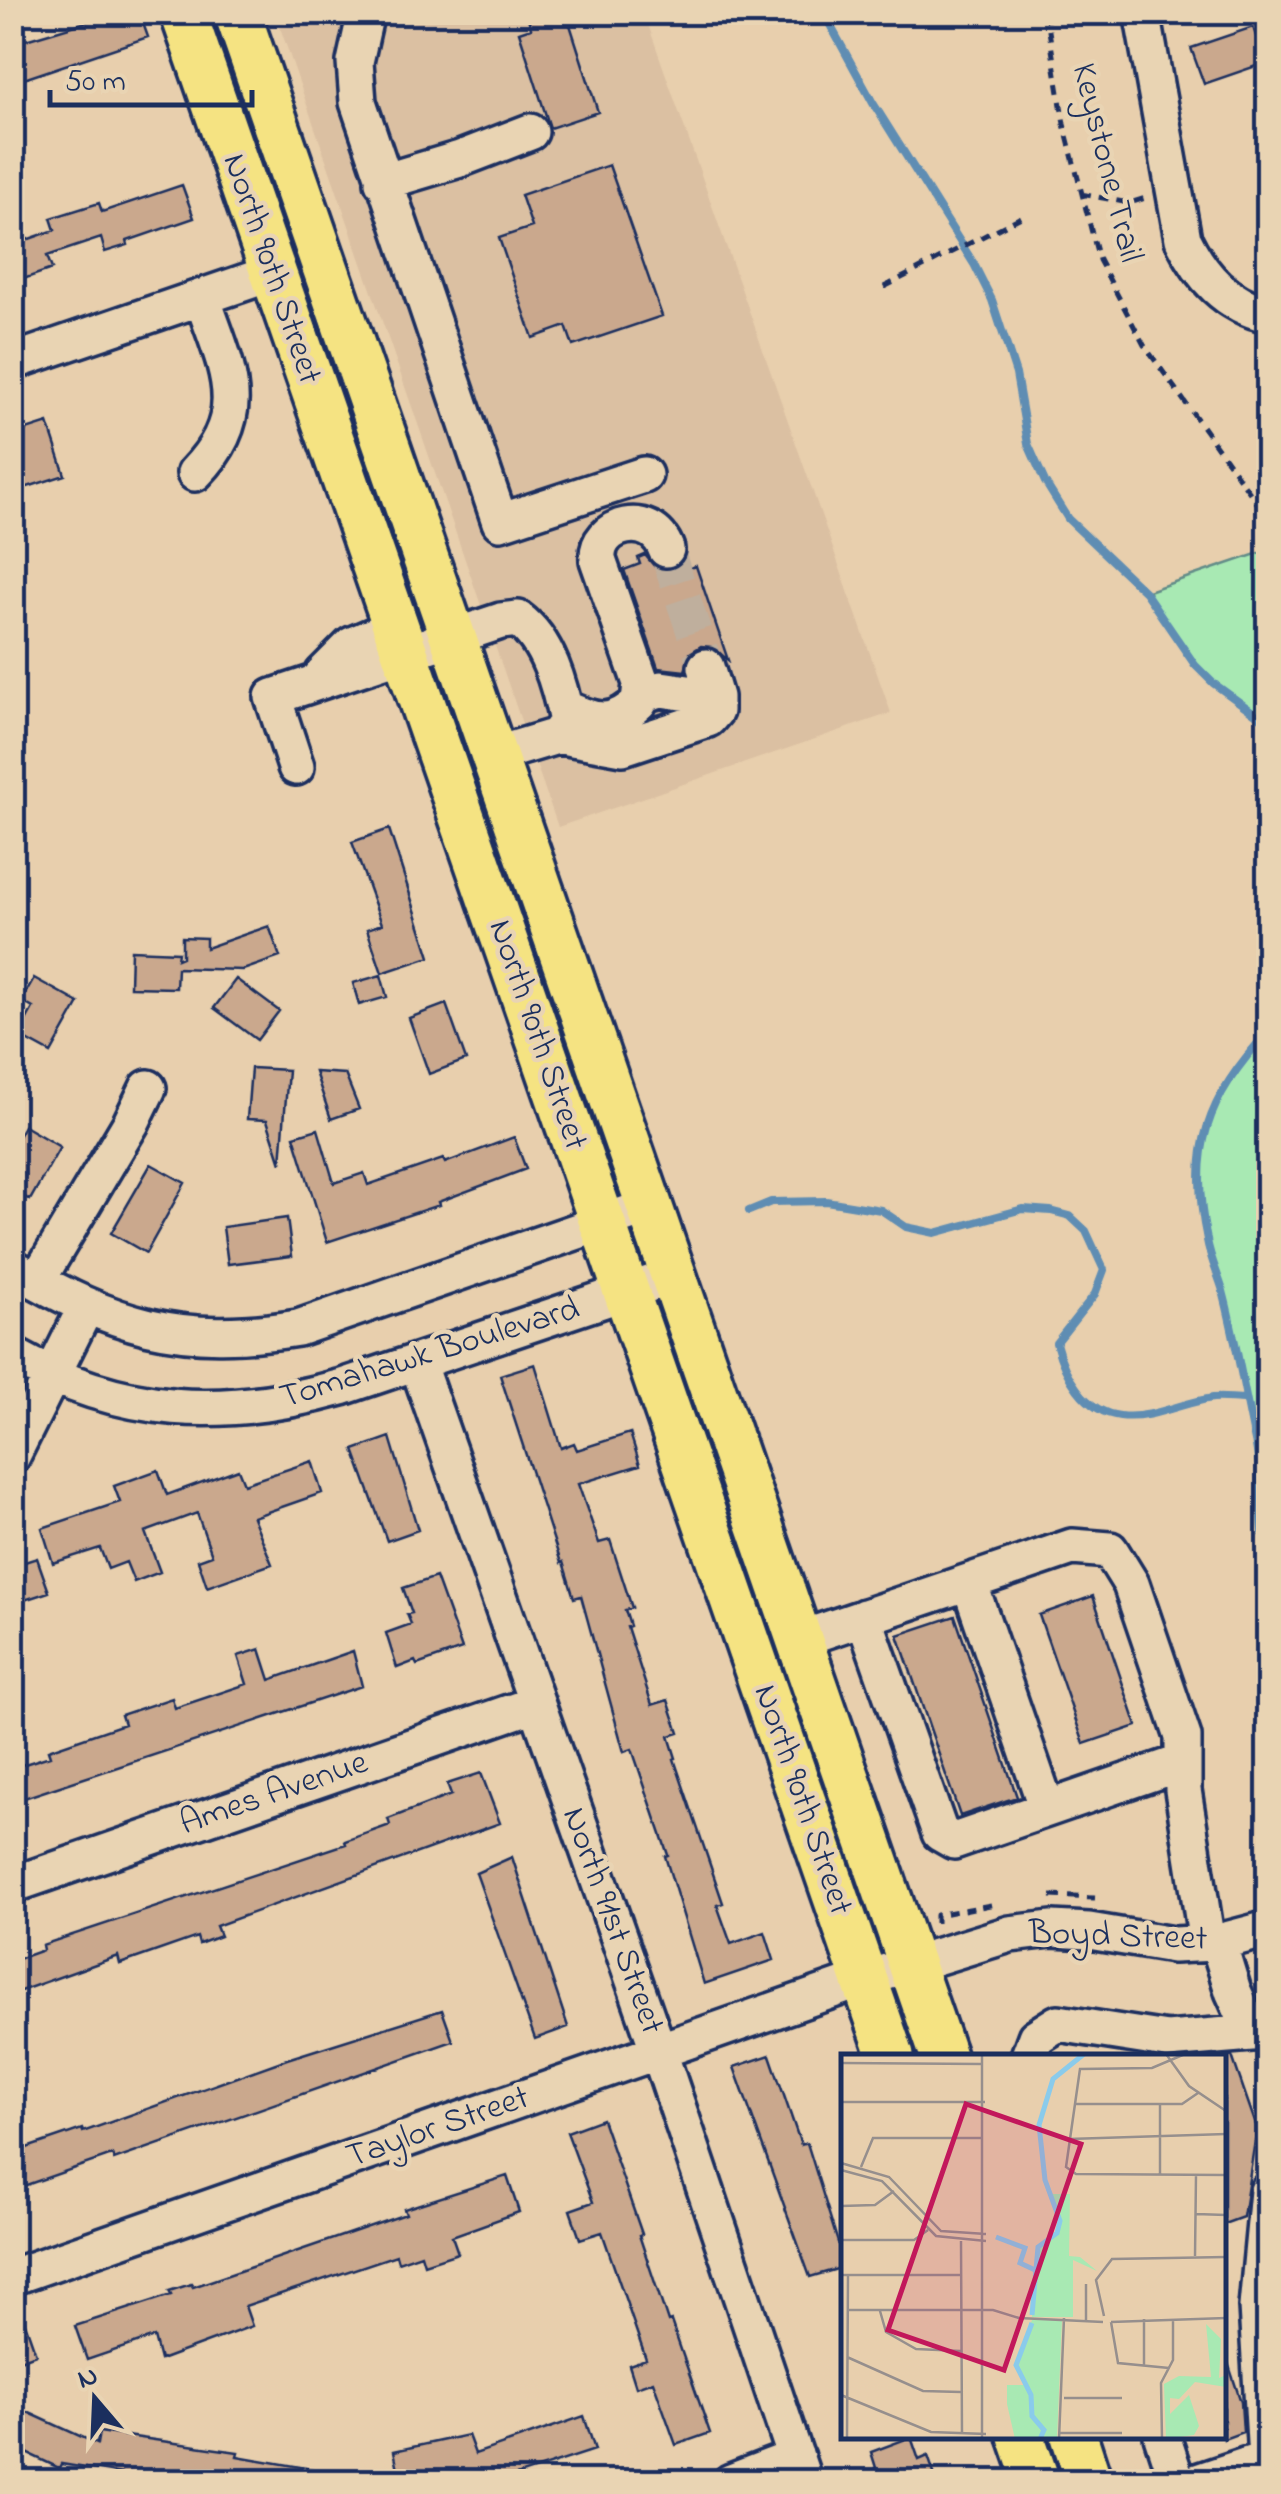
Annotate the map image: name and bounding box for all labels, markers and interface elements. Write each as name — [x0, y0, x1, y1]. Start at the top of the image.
scale bar — [50, 45, 252, 107]
street label: Keystone Trail — [1057, 58, 1155, 268]
text: 50 m — [65, 61, 126, 105]
street label: North 90th Street — [208, 147, 334, 391]
street label: North 90th Street — [474, 913, 600, 1157]
street label: Tomahawk Boulevard — [274, 1284, 586, 1424]
street label: North 90th Street — [739, 1678, 865, 1922]
street label: Ames Avenue — [173, 1738, 375, 1850]
street label: North 91st Street — [547, 1800, 677, 2042]
street label: Boyd Street — [1027, 1908, 1209, 1966]
inset map — [841, 2054, 1226, 2439]
street label: Taylor Street — [340, 2073, 536, 2183]
north arrow — [45, 2349, 145, 2449]
text: N — [72, 2356, 104, 2401]

